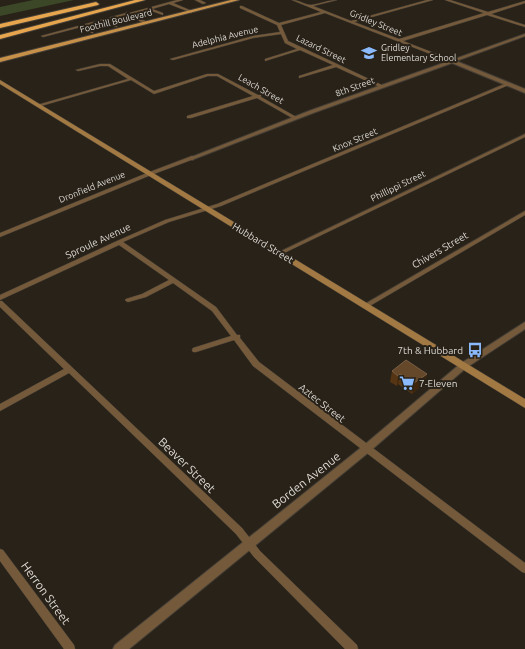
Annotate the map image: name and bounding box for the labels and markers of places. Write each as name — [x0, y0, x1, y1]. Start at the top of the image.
place label: Gridley Elementary School — [381, 43, 457, 63]
school or university icon: Gridley Elementary School — [360, 44, 378, 62]
bus stop icon: 7th & Hubbard — [466, 341, 484, 359]
place label: 7th & Hubbard — [397, 345, 463, 356]
supermarket icon: 7-Eleven — [398, 374, 416, 392]
place label: 7-Eleven — [419, 378, 457, 389]

